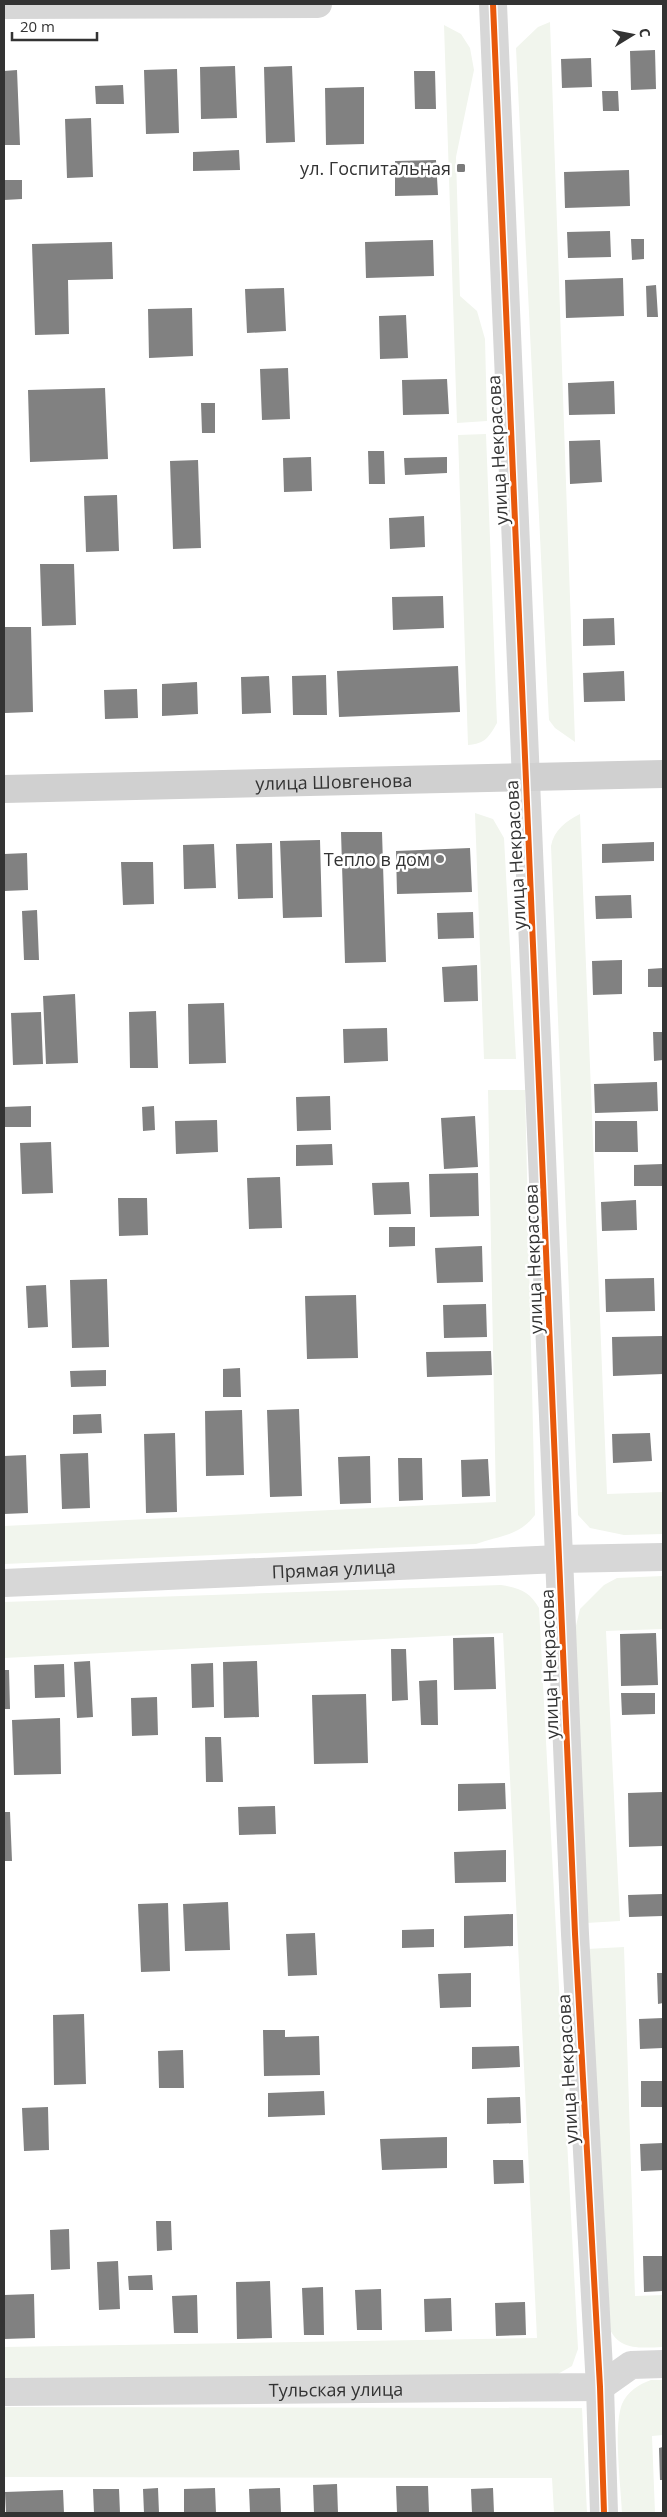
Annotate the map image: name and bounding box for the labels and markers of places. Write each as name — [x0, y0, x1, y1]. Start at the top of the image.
place label: ул. Госпитальная — [300, 156, 451, 180]
marker: ул. Госпитальная — [455, 162, 467, 174]
place label: Тепло в дом — [324, 847, 430, 871]
marker: Тепло в дом — [434, 853, 446, 865]

